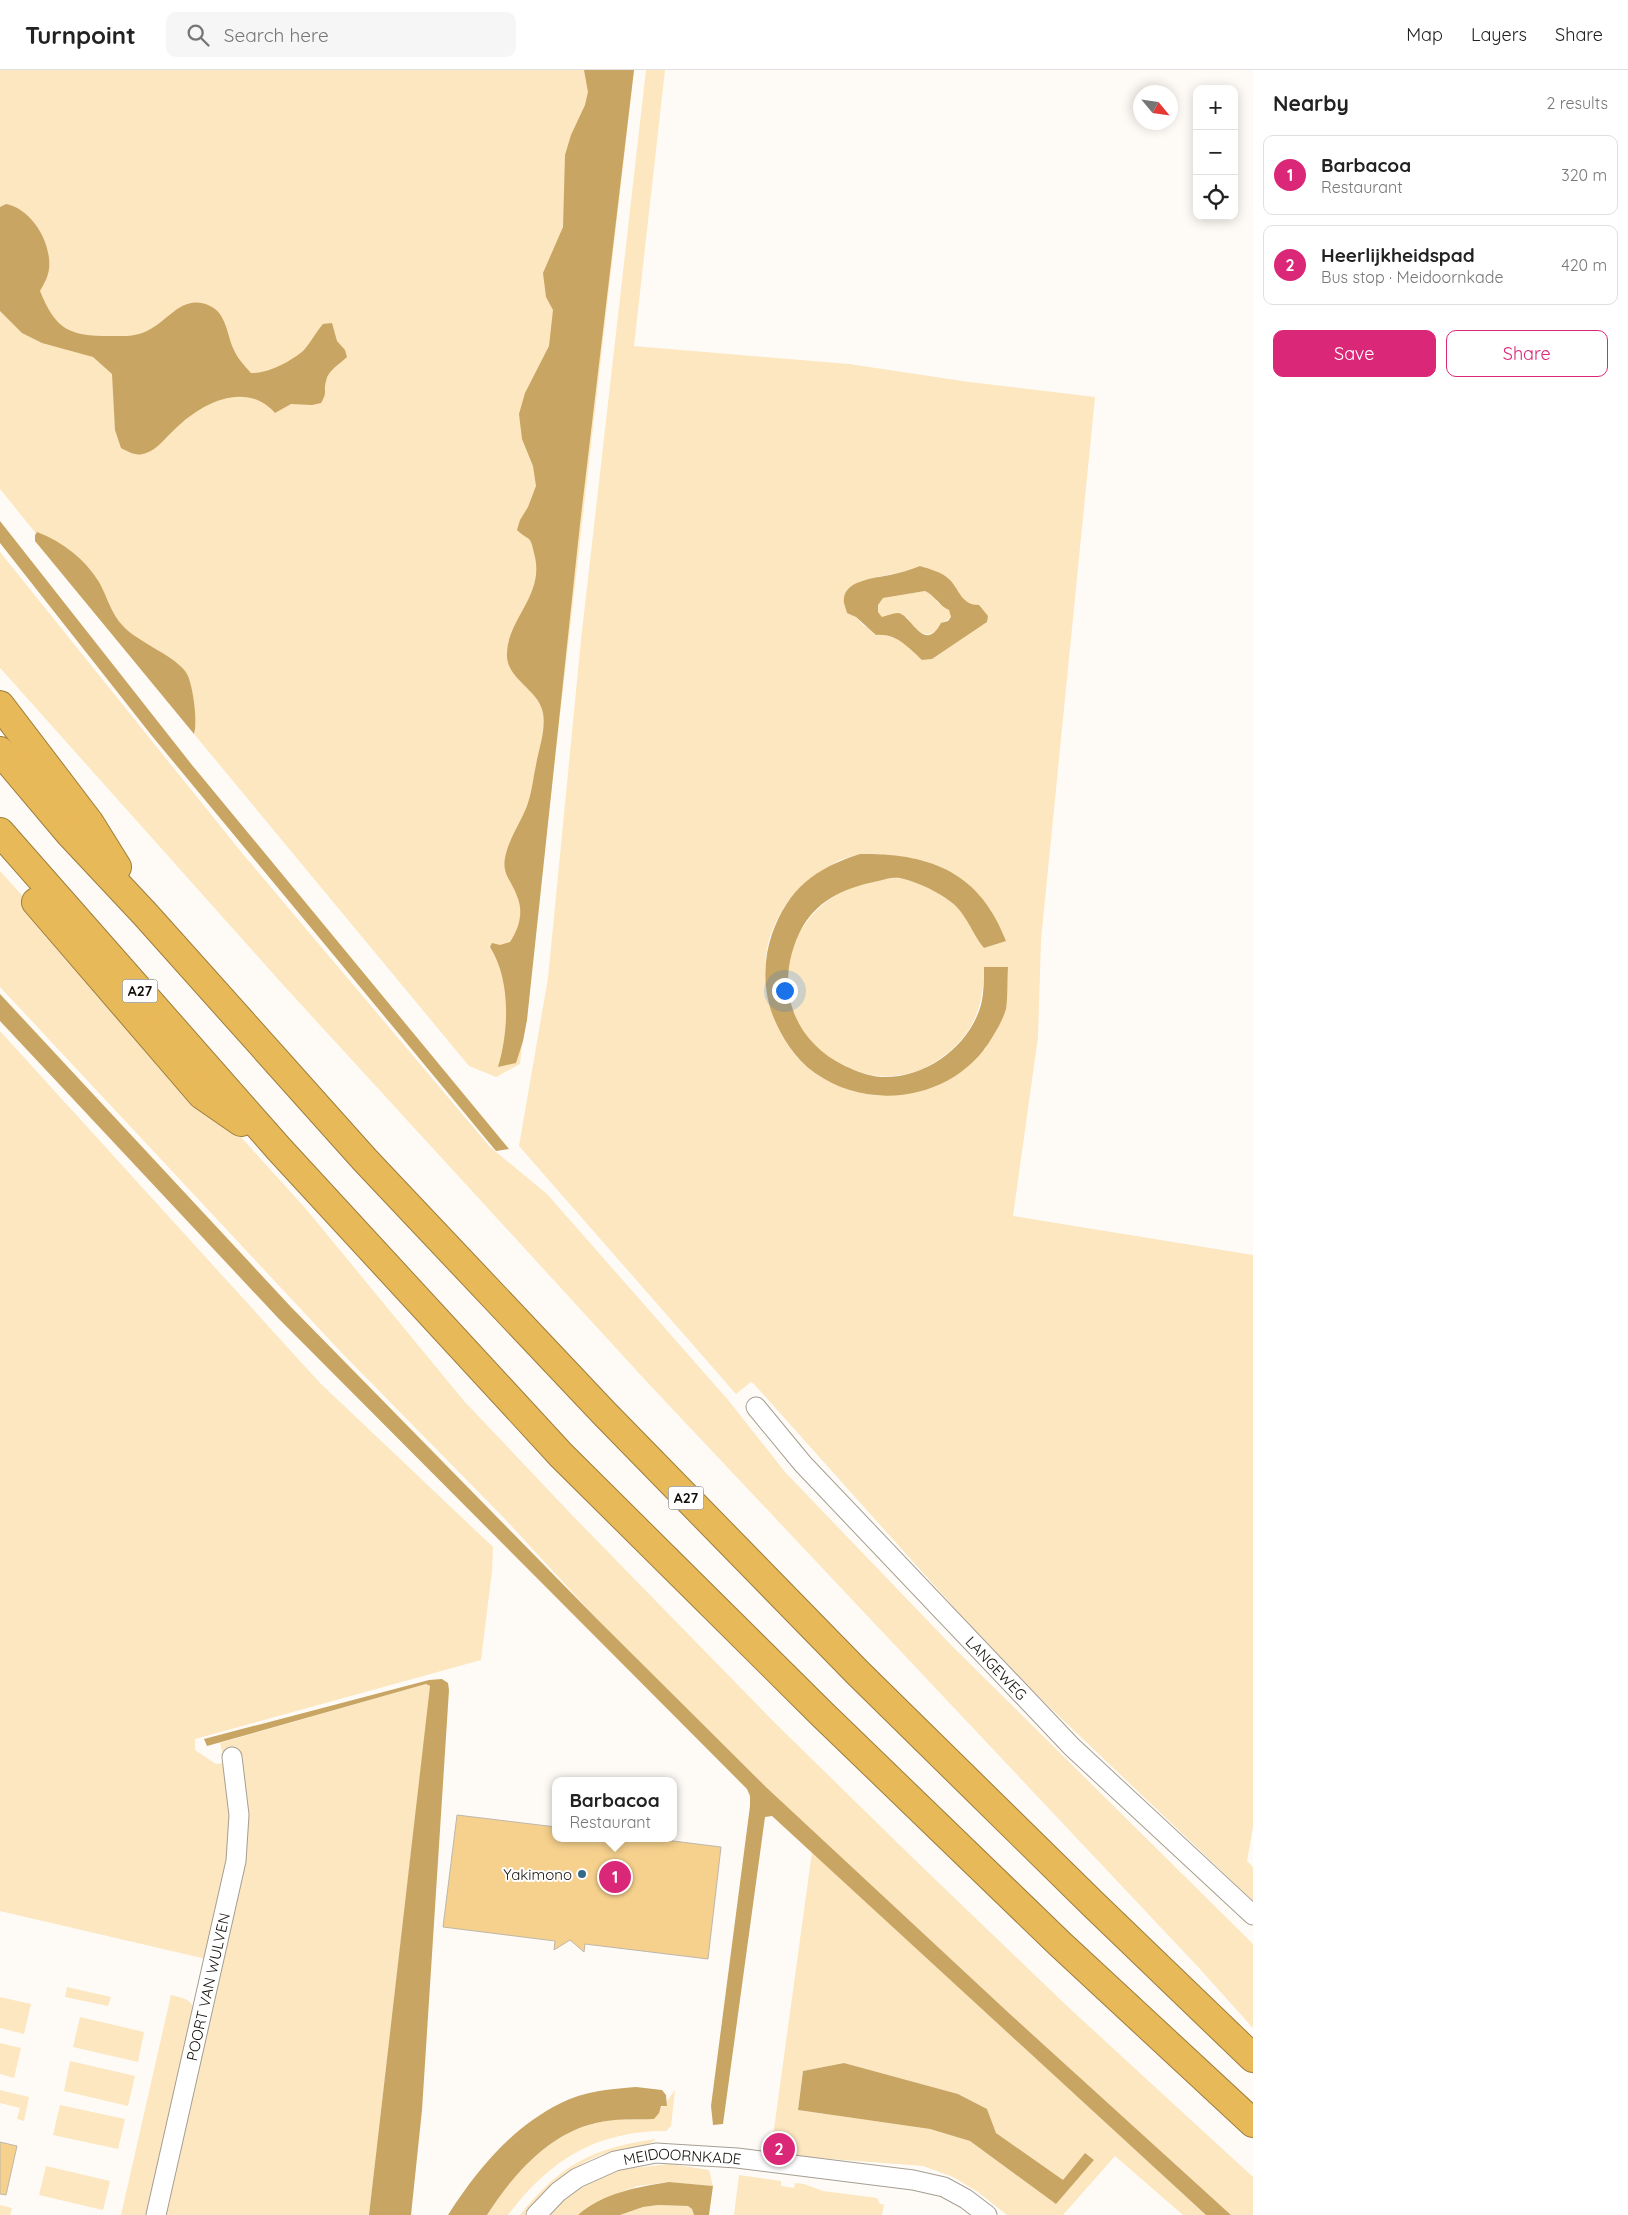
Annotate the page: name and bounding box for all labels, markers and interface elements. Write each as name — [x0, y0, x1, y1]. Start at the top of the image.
search box — [166, 12, 516, 57]
text: Turnpoint — [25, 20, 136, 50]
icon: search — [184, 21, 212, 49]
text: Search here — [224, 23, 329, 47]
text: Map — [1406, 23, 1443, 46]
text: Layers — [1471, 23, 1527, 46]
text: Share — [1555, 23, 1603, 46]
north arrow — [1133, 85, 1178, 130]
map controls — [1193, 85, 1238, 220]
button: + — [1193, 85, 1238, 130]
text: Nearby — [1273, 90, 1349, 116]
text: 2 results — [1546, 93, 1608, 113]
button: − — [1193, 130, 1238, 175]
text: Barbacoa — [1321, 153, 1411, 177]
text: 1 — [1287, 165, 1293, 185]
text: 320 m — [1561, 165, 1607, 185]
button: locate — [1193, 175, 1238, 220]
text: Restaurant — [1321, 177, 1403, 197]
text: Heerlijkheidspad — [1321, 243, 1475, 267]
text: 2 — [1285, 255, 1295, 275]
text: 420 m — [1561, 255, 1607, 275]
text: Bus stop · Meidoornkade — [1321, 267, 1504, 287]
button: Save — [1273, 330, 1436, 377]
button: Share — [1446, 330, 1608, 377]
your location — [772, 978, 798, 1004]
road number: A27 — [122, 979, 158, 1002]
road number: A27 — [668, 1486, 704, 1510]
street label: LANGEWEG — [962, 1632, 1031, 1704]
popup — [552, 1777, 677, 1842]
text: Barbacoa — [569, 1788, 660, 1812]
text: Restaurant — [569, 1812, 651, 1832]
pin: 1 — [599, 1858, 631, 1896]
place label: Yakimono — [503, 1865, 572, 1884]
marker: Yakimono — [576, 1868, 588, 1880]
street label: POORT VAN WULVEN — [182, 1911, 233, 2063]
pin: 2 — [763, 2130, 795, 2168]
street label: MEIDOORNKADE — [622, 2143, 742, 2169]

